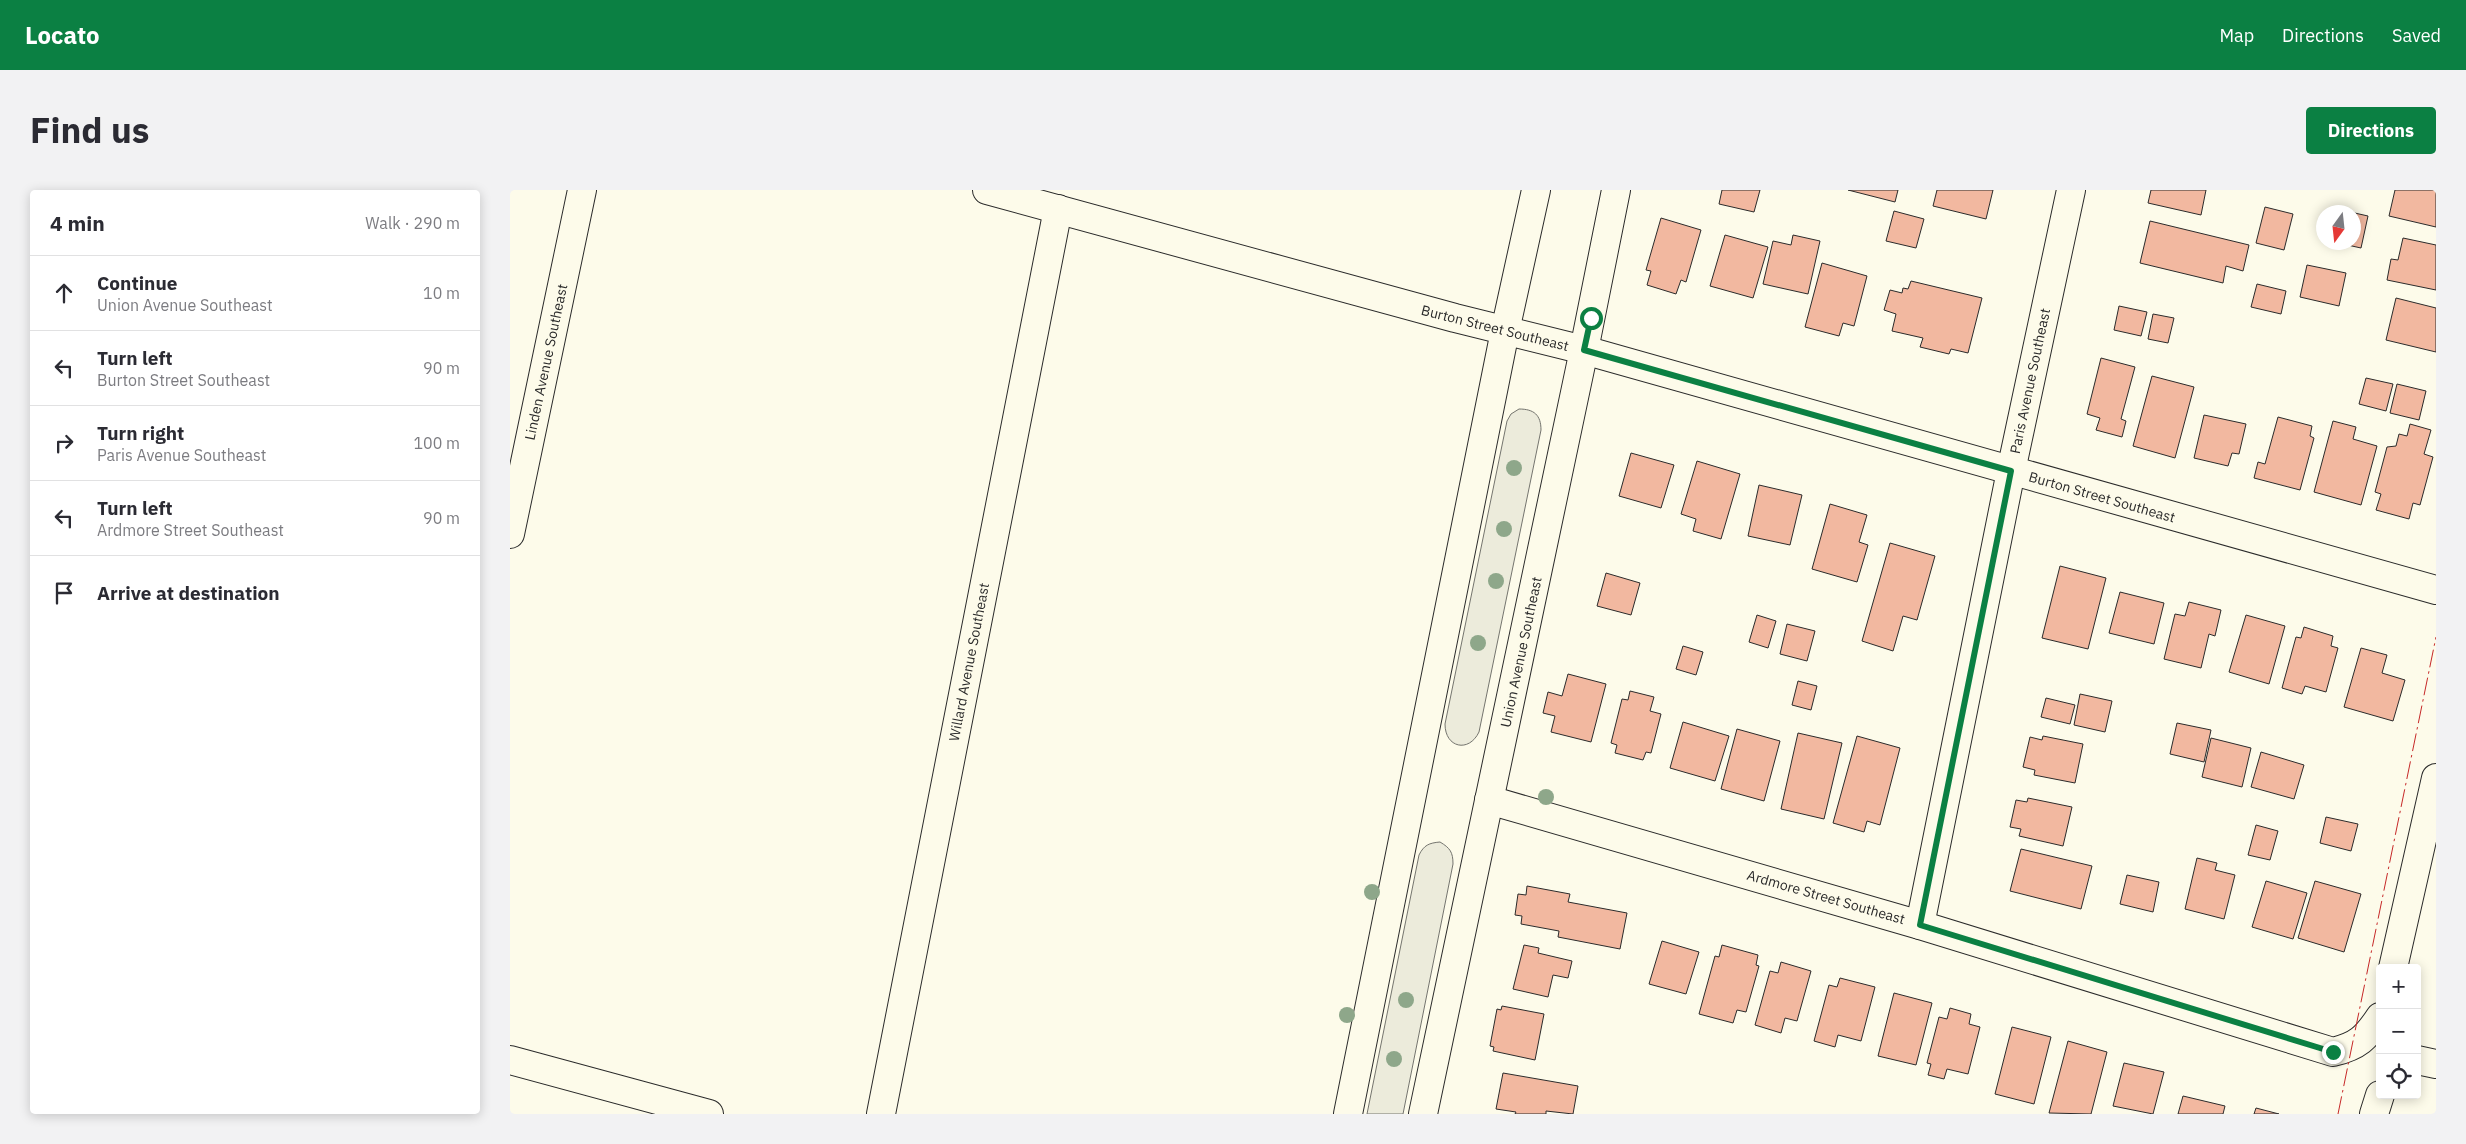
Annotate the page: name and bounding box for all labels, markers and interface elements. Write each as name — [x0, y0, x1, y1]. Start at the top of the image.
text: Locato — [25, 19, 100, 51]
text: Map — [2219, 24, 2254, 47]
text: Directions — [2282, 24, 2364, 47]
text: Saved — [2392, 24, 2441, 47]
text: Find us — [30, 107, 149, 153]
button: Directions — [2306, 107, 2436, 154]
north arrow — [2316, 205, 2361, 250]
text: 4 min — [50, 209, 105, 237]
text: Walk · 290 m — [365, 213, 460, 233]
text: Continue — [97, 271, 177, 295]
icon: ahead — [50, 279, 78, 307]
street label: Linden Avenue Southeast — [521, 282, 571, 442]
text: 10 m — [423, 283, 460, 303]
text: Union Avenue Southeast — [97, 295, 273, 315]
street label: Burton Street Southeast — [1419, 301, 1571, 355]
route start — [1580, 307, 1603, 330]
street label: Paris Avenue Southeast — [2006, 307, 2054, 455]
text: Turn left — [97, 346, 173, 370]
icon: left — [50, 354, 78, 382]
text: 90 m — [423, 358, 460, 378]
text: Burton Street Southeast — [97, 370, 270, 390]
text: Turn right — [97, 421, 184, 445]
icon: right — [50, 429, 78, 457]
text: 100 m — [413, 433, 460, 453]
text: Paris Avenue Southeast — [97, 445, 266, 465]
street label: Burton Street Southeast — [2027, 467, 2177, 527]
text: Turn left — [97, 496, 173, 520]
icon: left — [50, 504, 78, 532]
text: 90 m — [423, 508, 460, 528]
text: Ardmore Street Southeast — [97, 520, 284, 540]
street label: Union Avenue Southeast — [1496, 575, 1546, 729]
icon: arrive — [50, 579, 78, 607]
text: Arrive at destination — [97, 581, 280, 605]
street label: Willard Avenue Southeast — [945, 581, 993, 743]
street label: Ardmore Street Southeast — [1745, 866, 1907, 928]
map controls — [2376, 964, 2421, 1099]
button: + — [2376, 964, 2421, 1009]
button: − — [2376, 1009, 2421, 1054]
route end — [2322, 1041, 2345, 1064]
button: locate — [2376, 1054, 2421, 1099]

